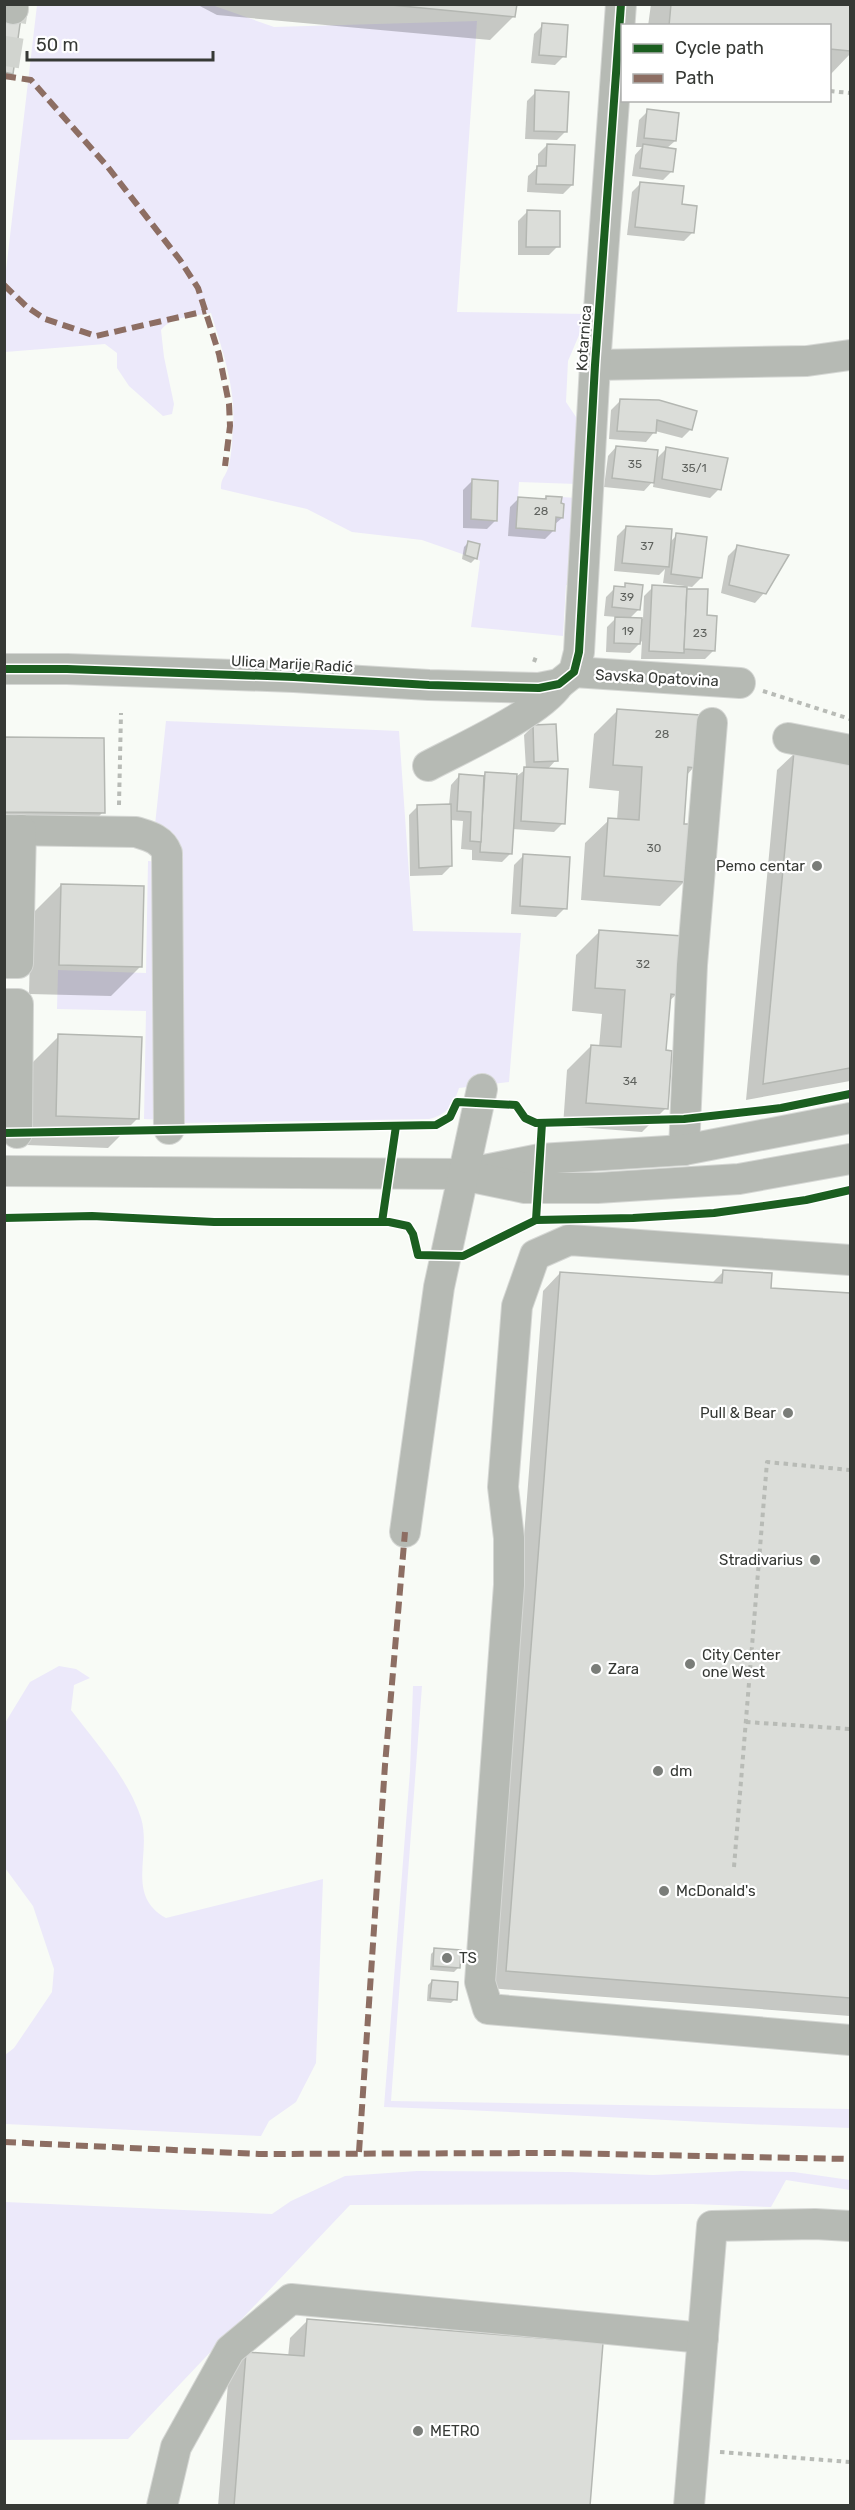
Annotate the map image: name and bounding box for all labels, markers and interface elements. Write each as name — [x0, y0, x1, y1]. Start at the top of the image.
scale bar — [27, 24, 213, 62]
legend — [621, 24, 831, 102]
text: 50 m — [36, 34, 79, 56]
text: Cycle path — [675, 37, 764, 59]
text: Path — [675, 67, 714, 89]
street label: Kotarnica — [573, 304, 595, 372]
house number: 35 — [628, 457, 642, 471]
house number: 35/1 — [681, 461, 707, 475]
house number: 28 — [534, 504, 548, 518]
house number: 37 — [640, 539, 654, 553]
house number: 39 — [620, 590, 634, 604]
house number: 19 — [622, 624, 634, 638]
house number: 23 — [693, 626, 707, 640]
street label: Ulica Marije Radić — [230, 652, 354, 676]
street label: Savska Opatovina — [595, 666, 719, 690]
house number: 28 — [655, 727, 669, 741]
house number: 30 — [647, 841, 661, 855]
place label: Pemo centar — [716, 857, 805, 875]
marker: Pemo centar — [810, 859, 824, 873]
house number: 32 — [636, 957, 650, 971]
house number: 34 — [623, 1074, 638, 1088]
place label: Pull & Bear — [700, 1404, 776, 1422]
marker: Pull & Bear — [781, 1406, 795, 1420]
place label: Stradivarius — [719, 1551, 803, 1569]
marker: Stradivarius — [808, 1553, 822, 1567]
place label: City Center one West — [702, 1646, 781, 1681]
marker: City Center one West — [683, 1657, 697, 1671]
place label: Zara — [608, 1660, 639, 1678]
marker: Zara — [589, 1662, 603, 1676]
place label: dm — [670, 1762, 692, 1780]
marker: dm — [651, 1764, 665, 1778]
place label: McDonald's — [676, 1882, 756, 1900]
marker: McDonald's — [657, 1884, 671, 1898]
place label: TS — [459, 1949, 477, 1967]
marker: TS — [440, 1951, 454, 1965]
place label: METRO — [430, 2422, 480, 2440]
marker: METRO — [411, 2424, 425, 2438]

